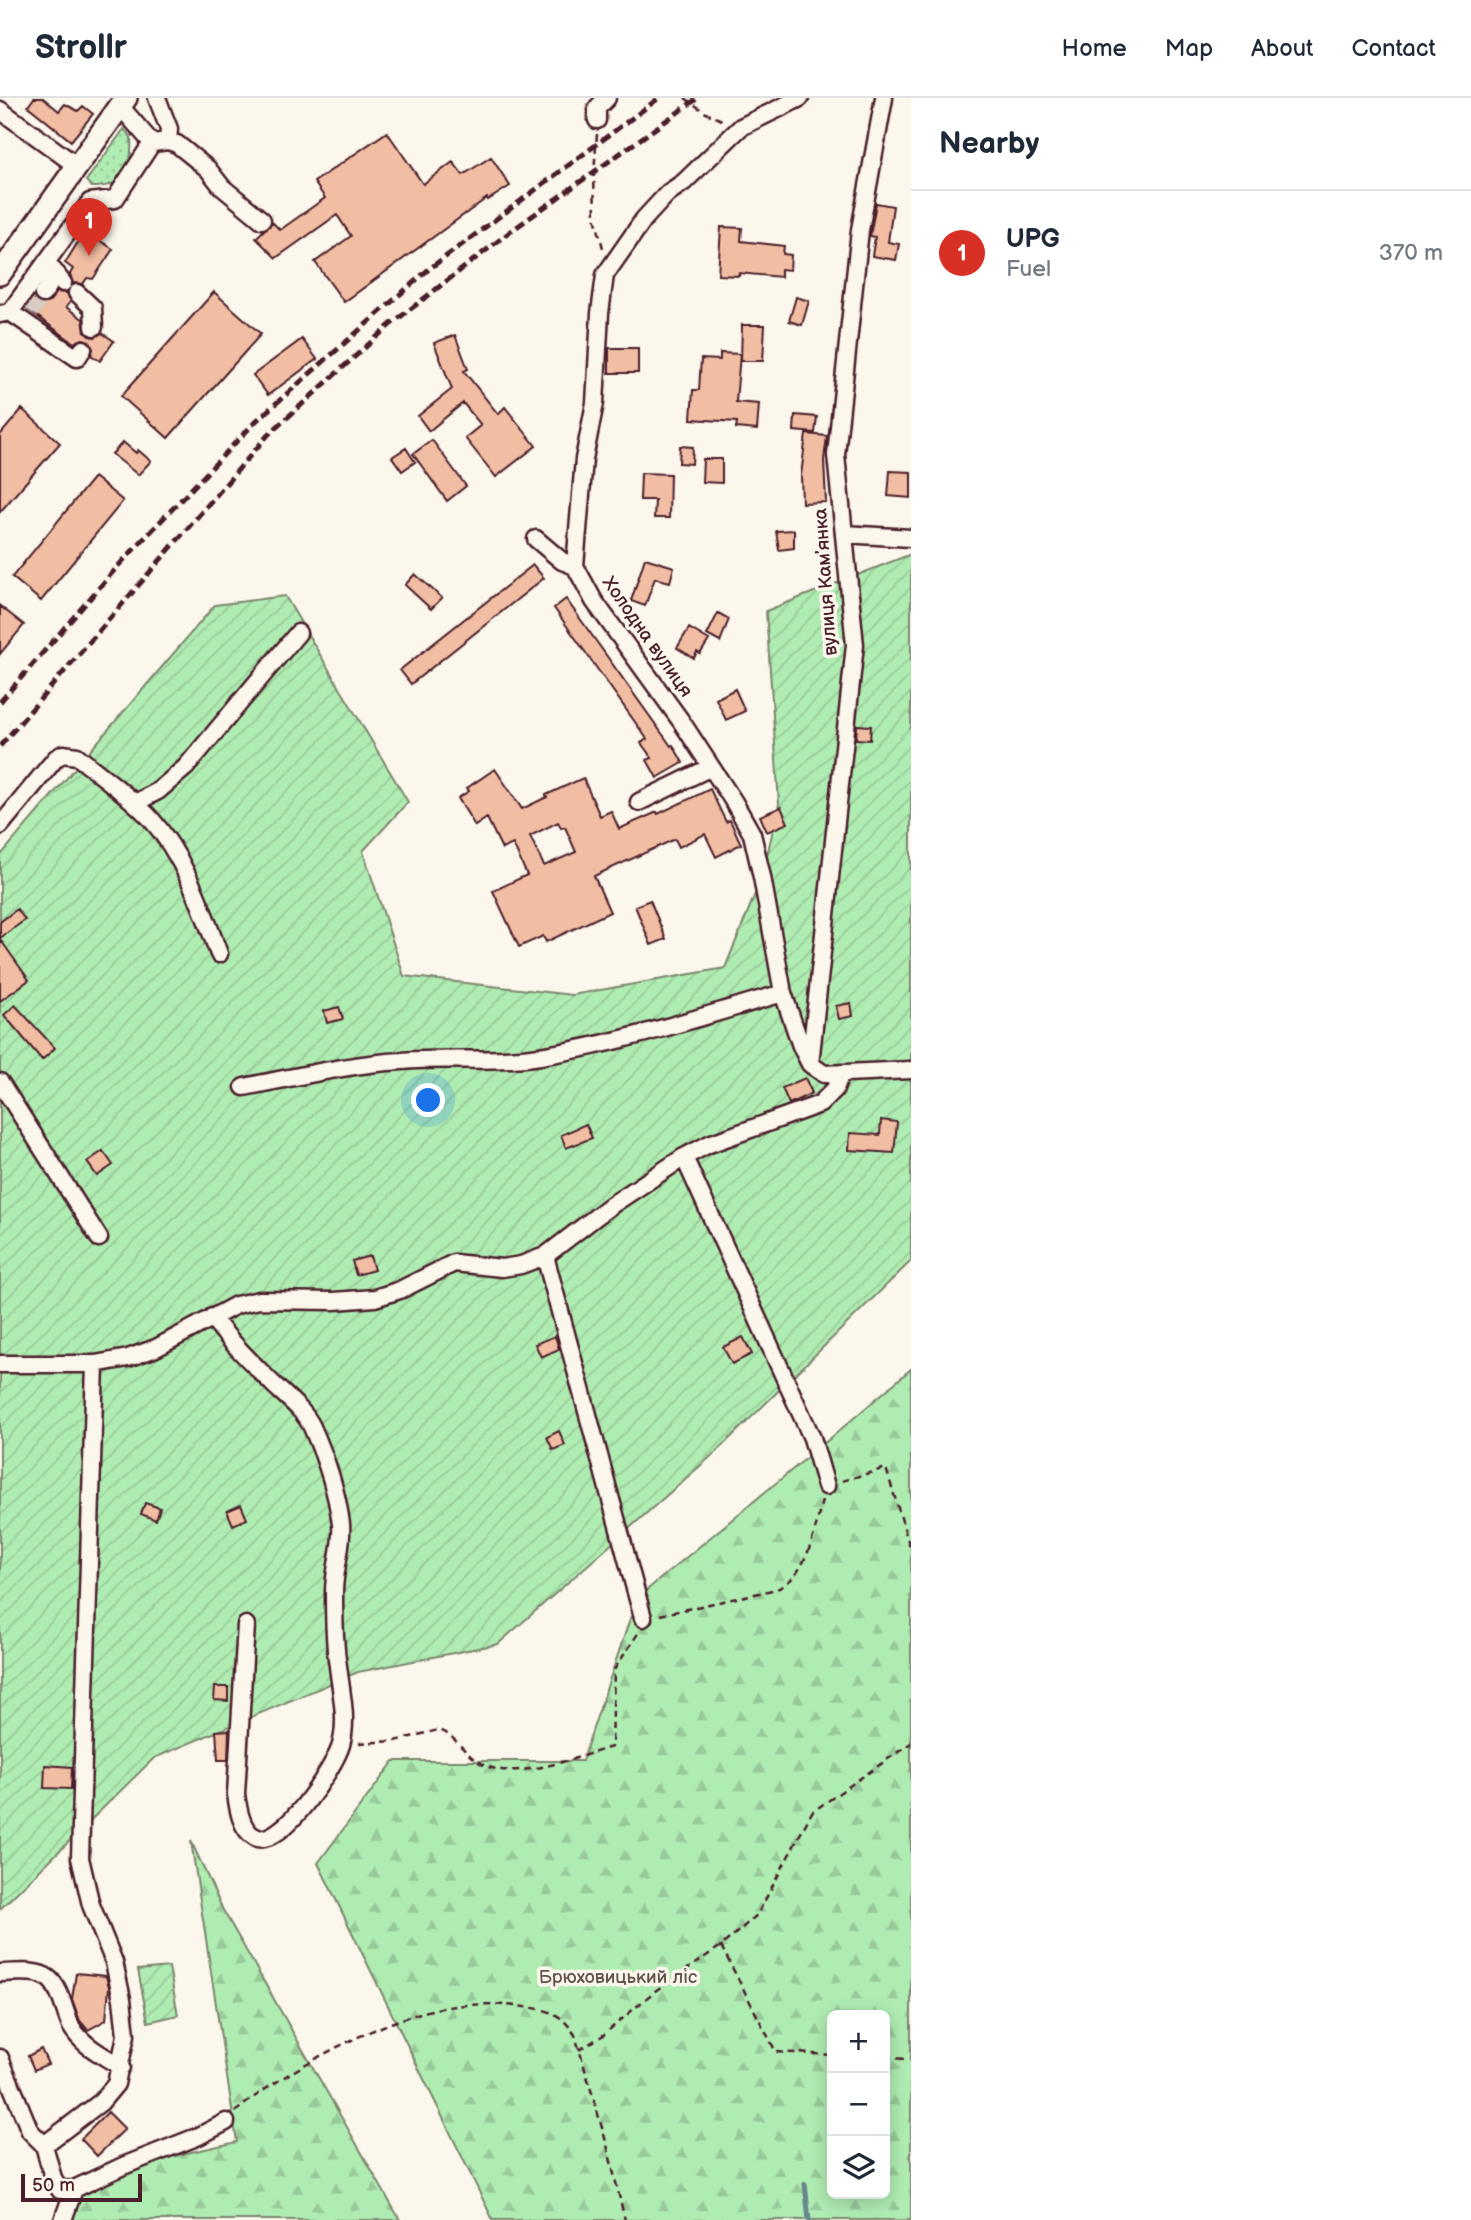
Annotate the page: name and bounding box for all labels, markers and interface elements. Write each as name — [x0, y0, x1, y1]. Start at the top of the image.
text: Strollr — [35, 28, 127, 68]
text: Home — [1062, 34, 1127, 63]
text: Map — [1165, 34, 1213, 63]
text: About — [1251, 34, 1313, 63]
text: Contact — [1351, 34, 1436, 63]
text: Nearby — [939, 126, 1039, 162]
pin: 1 — [66, 198, 112, 256]
text: UPG — [1006, 224, 1060, 255]
text: 1 — [957, 239, 967, 267]
text: 370 m — [1379, 239, 1443, 267]
text: Fuel — [1006, 255, 1051, 283]
street label: вулиця Камʼянка — [809, 507, 843, 657]
street label: Холодна вулиця — [597, 572, 697, 702]
your location — [411, 1083, 445, 1117]
park label: Брюховицький ліс — [539, 1966, 698, 1989]
map controls — [827, 2010, 890, 2199]
button: + — [827, 2010, 890, 2073]
button: − — [827, 2073, 890, 2136]
button: layers — [827, 2136, 890, 2199]
scale bar — [21, 2171, 142, 2203]
text: 50 m — [32, 2174, 75, 2197]

